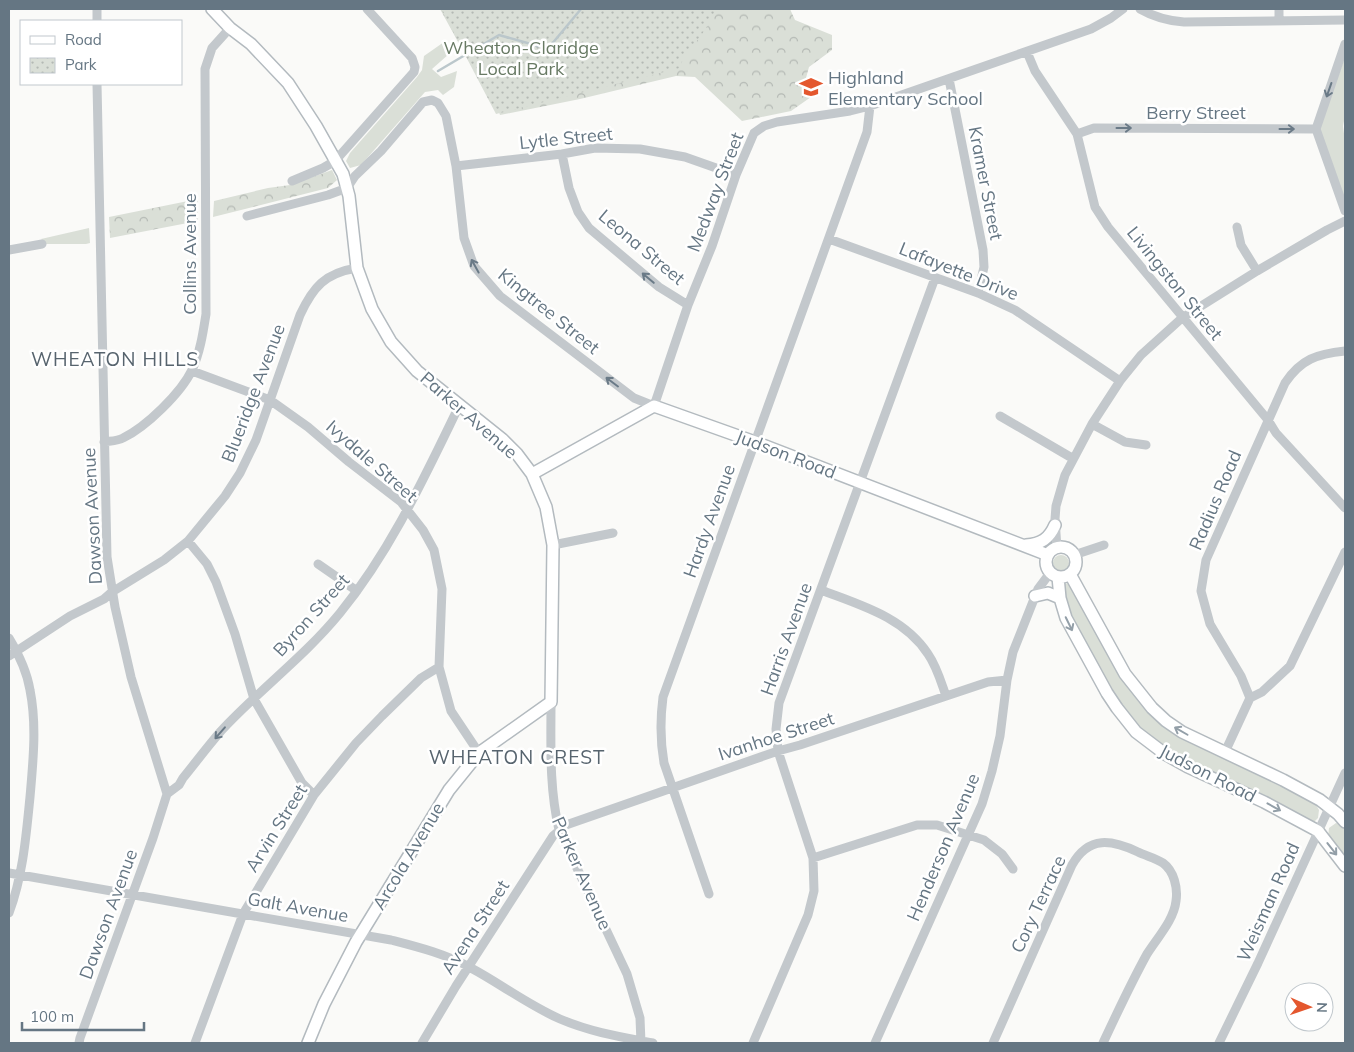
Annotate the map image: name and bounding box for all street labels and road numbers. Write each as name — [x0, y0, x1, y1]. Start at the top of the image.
street label: Berry Street — [1146, 101, 1246, 124]
street label: Lytle Street — [518, 122, 614, 154]
street label: Kramer Street — [964, 124, 1008, 242]
street label: Medway Street — [682, 129, 748, 255]
street label: Collins Avenue — [178, 193, 201, 315]
street label: Leona Street — [594, 204, 690, 290]
street label: Livingston Street — [1122, 221, 1228, 345]
street label: Lafayette Drive — [896, 237, 1022, 305]
street label: Kingtree Street — [494, 263, 604, 359]
street label: Blueridge Avenue — [216, 321, 290, 465]
street label: Parker Avenue — [416, 367, 522, 463]
street label: Ivydale Street — [321, 415, 423, 507]
street label: Judson Road — [733, 424, 839, 484]
street label: Dawson Avenue — [77, 447, 107, 585]
street label: Radius Road — [1184, 447, 1246, 553]
street label: Hardy Avenue — [678, 461, 740, 581]
street label: Byron Street — [268, 569, 354, 661]
street label: Harris Avenue — [755, 580, 817, 698]
street label: Ivanhoe Street — [715, 706, 837, 766]
street label: Judson Road — [1156, 739, 1260, 807]
street label: Henderson Avenue — [901, 770, 985, 924]
street label: Arvin Street — [240, 780, 312, 876]
street label: Arcola Avenue — [367, 798, 449, 914]
street label: Parker Avenue — [547, 813, 617, 933]
street label: Weisman Road — [1231, 839, 1305, 965]
street label: Dawson Avenue — [74, 846, 142, 982]
street label: Cory Terrace — [1005, 852, 1071, 956]
street label: Avena Street — [436, 876, 514, 978]
street label: Galt Avenue — [246, 887, 350, 927]

